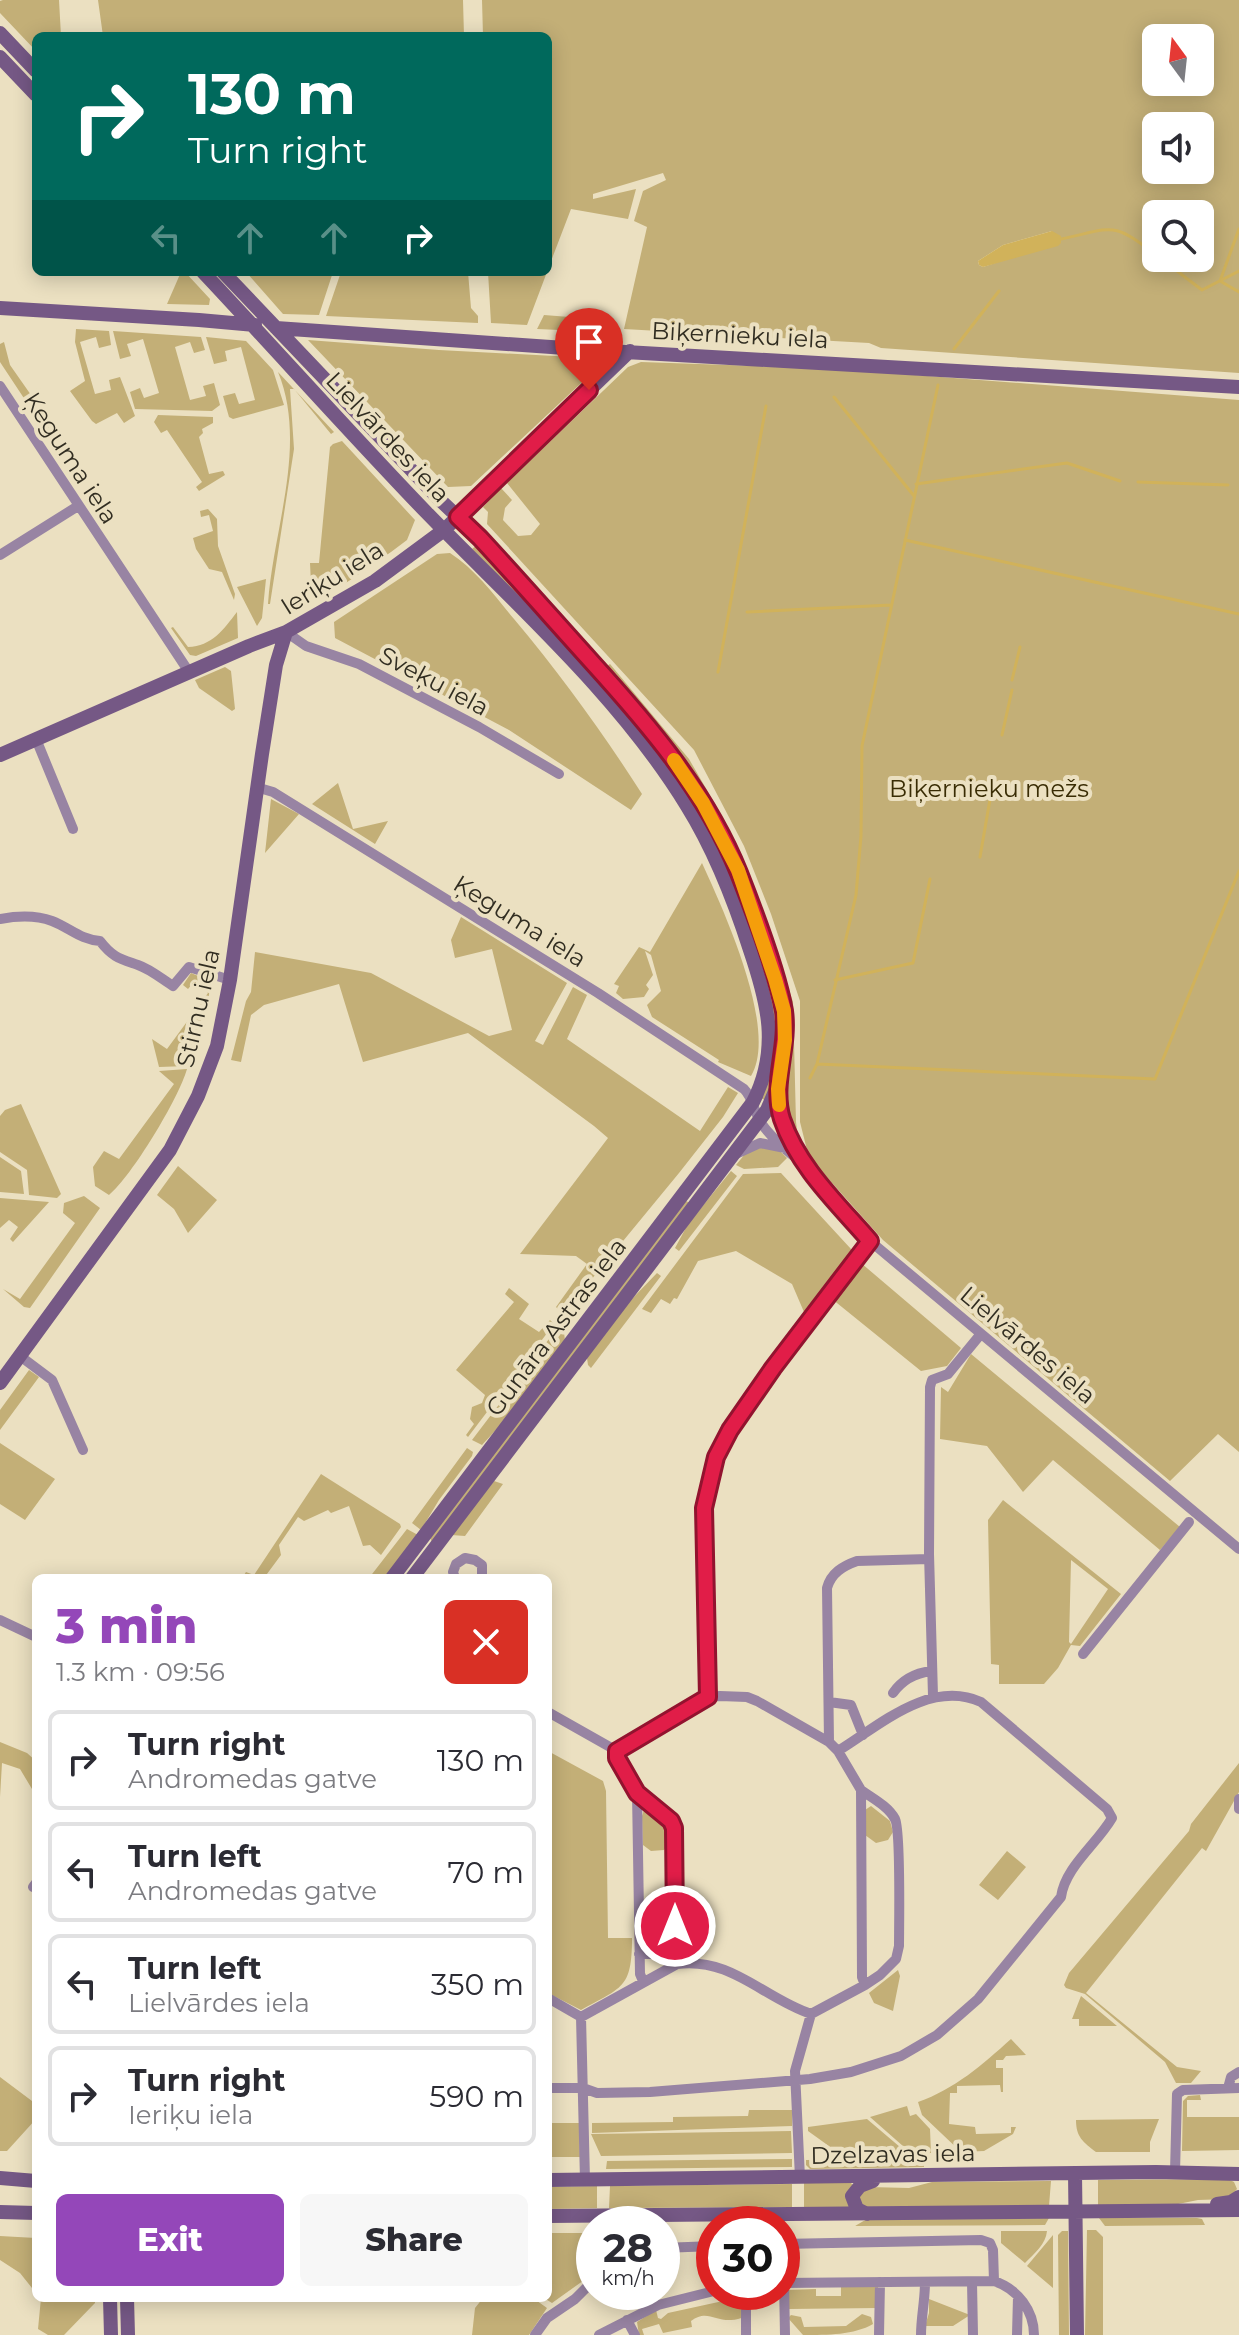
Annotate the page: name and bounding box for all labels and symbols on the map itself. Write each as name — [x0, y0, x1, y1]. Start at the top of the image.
north arrow — [1142, 24, 1214, 96]
pin — [555, 308, 623, 390]
street label: Biķernieku iela — [651, 316, 829, 354]
street label: Lielvārdes iela — [320, 366, 456, 508]
street label: Ķeguma iela — [18, 387, 124, 529]
street label: Ieriķu iela — [275, 535, 389, 621]
street label: Sveķu iela — [374, 640, 494, 722]
park label: Biķernieku mežs — [889, 774, 1089, 803]
street label: Ķeguma iela — [448, 869, 592, 973]
street label: Stirnu iela — [170, 946, 226, 1070]
street label: Gunāra Astras iela — [480, 1232, 632, 1422]
street label: Lielvārdes iela — [954, 1280, 1102, 1410]
position arrow — [633, 1884, 717, 1968]
street label: Dzelzavas iela — [810, 2138, 976, 2170]
speed limit sign: 30 — [696, 2206, 800, 2310]

